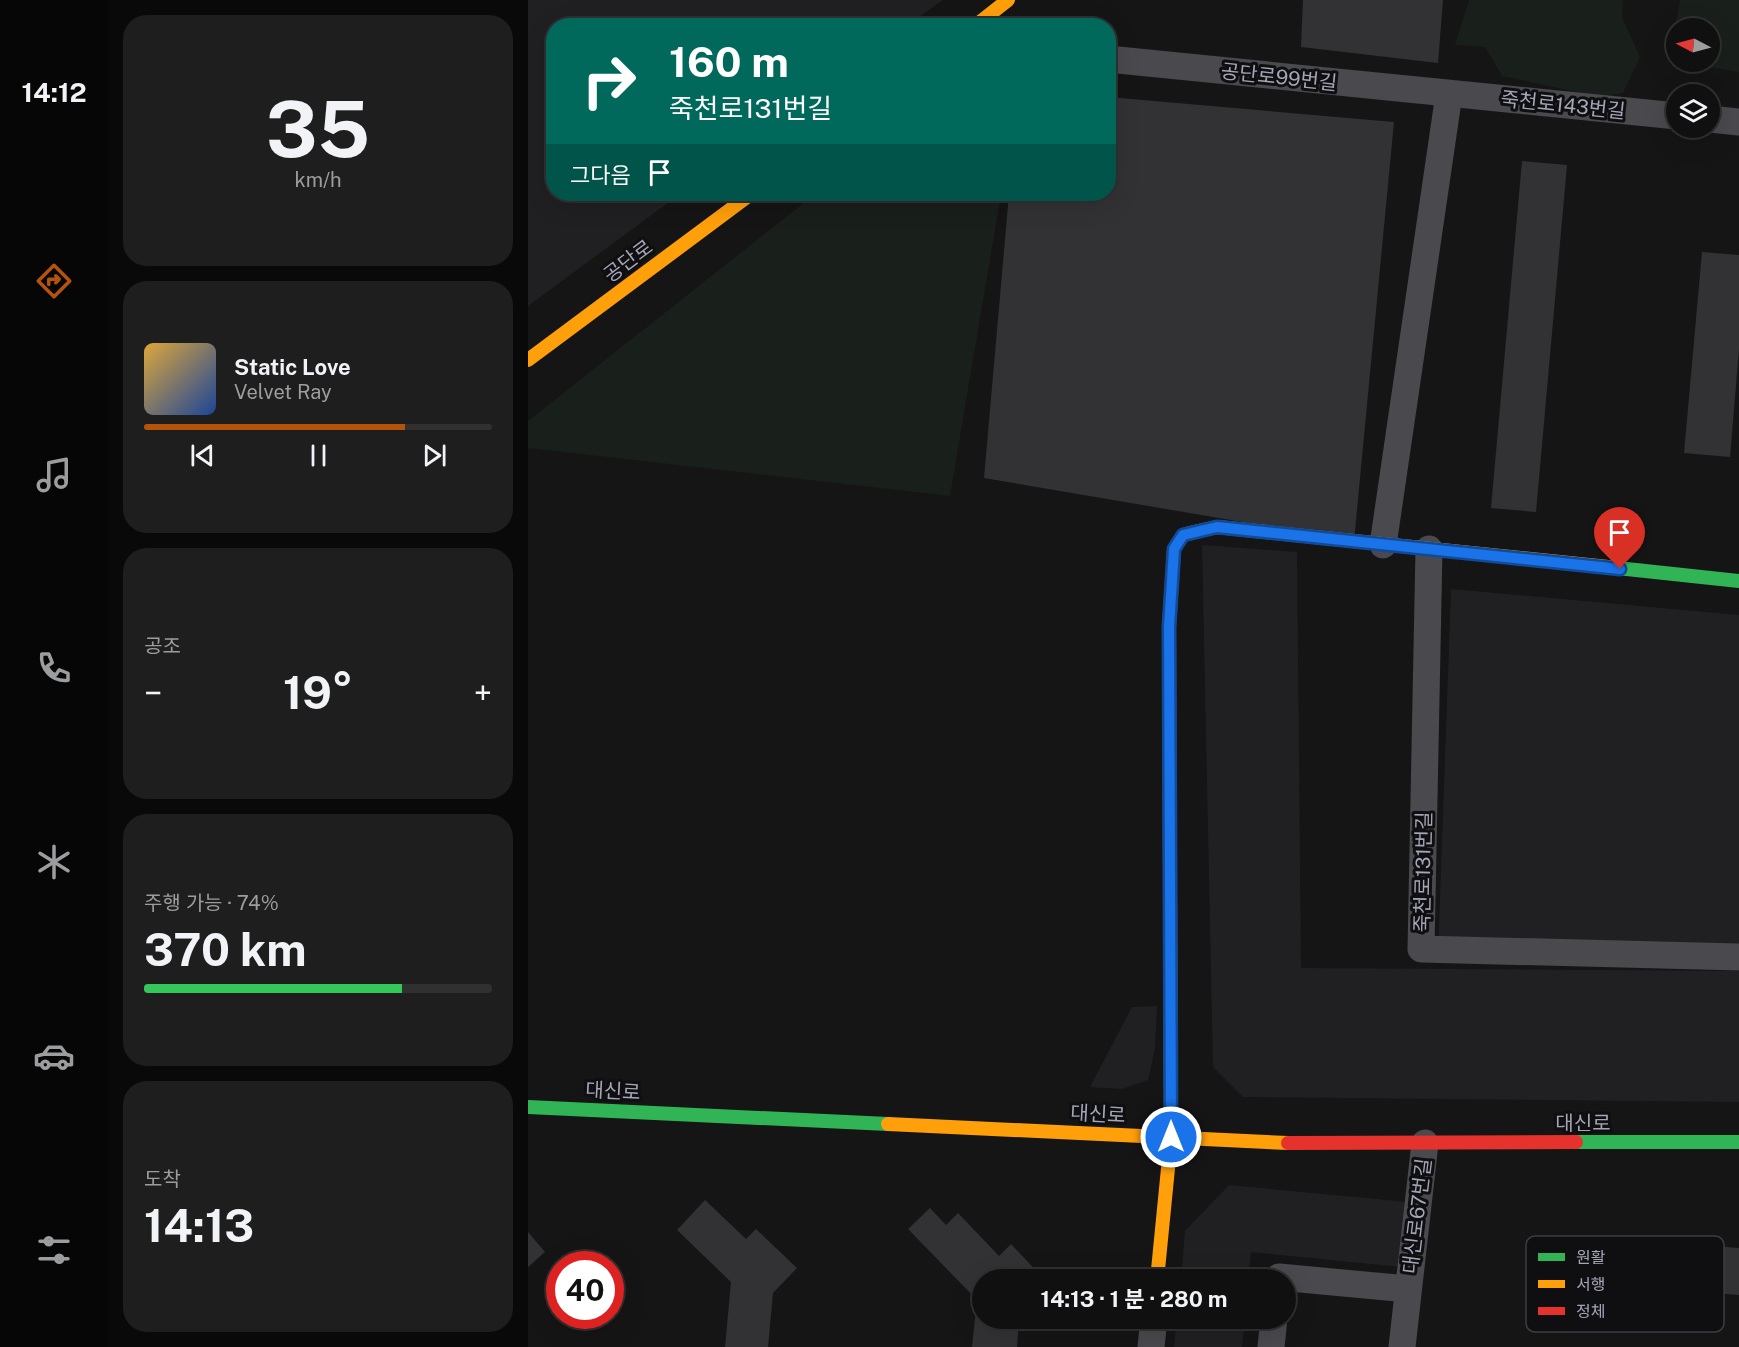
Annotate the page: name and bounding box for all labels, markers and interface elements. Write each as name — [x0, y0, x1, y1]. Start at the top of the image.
north arrow — [1666, 18, 1720, 72]
map controls — [1666, 18, 1720, 138]
text: 160 m — [669, 37, 789, 86]
icon: right — [570, 42, 648, 120]
street label: 공단로99번길 — [1220, 59, 1338, 95]
text: 14:12 — [21, 76, 87, 108]
text: 35 — [266, 83, 370, 175]
button: layers — [1666, 84, 1720, 138]
street label: 죽천로143번길 — [1499, 87, 1627, 123]
text: 죽천로131번길 — [669, 92, 832, 124]
icon: arrive — [643, 156, 676, 189]
text: 그다음 — [570, 162, 631, 188]
text: km/h — [294, 168, 342, 192]
street label: 공단로 — [599, 235, 657, 287]
icon: directions — [33, 260, 75, 302]
text: Static Love — [234, 354, 351, 380]
text: Velvet Ray — [234, 380, 332, 404]
icon: previous — [186, 439, 219, 472]
icon: pause — [302, 439, 335, 472]
icon: next — [418, 439, 451, 472]
icon: music — [33, 454, 75, 496]
pin — [1594, 507, 1645, 569]
icon: arrive — [1603, 516, 1636, 549]
text: 공조 — [144, 634, 181, 658]
icon: phone — [33, 647, 75, 689]
text: 19° — [283, 666, 353, 719]
text: − — [144, 674, 162, 712]
text: + — [474, 674, 492, 712]
street label: 죽천로131번길 — [1410, 811, 1436, 933]
icon: climate — [33, 841, 75, 883]
text: 주행 가능 · 74% — [144, 891, 279, 915]
text: 370 km — [144, 923, 306, 976]
icon: car — [33, 1035, 75, 1077]
street label: 대신로 — [585, 1078, 641, 1104]
street label: 대신로 — [1070, 1101, 1126, 1127]
position arrow — [1139, 1105, 1203, 1169]
street label: 대신로 — [1555, 1111, 1611, 1135]
street label: 대신로67번길 — [1398, 1157, 1436, 1275]
text: 도착 — [144, 1167, 181, 1191]
text: 14:13 — [144, 1199, 254, 1252]
icon: filters — [33, 1229, 75, 1271]
legend — [1526, 1236, 1724, 1332]
text: 원활 — [1576, 1248, 1606, 1267]
speed limit sign: 40 — [546, 1251, 624, 1329]
text: 서행 — [1576, 1275, 1605, 1294]
text: 14:13 · 1 분 · 280 m — [1040, 1286, 1228, 1312]
text: 정체 — [1576, 1302, 1605, 1321]

